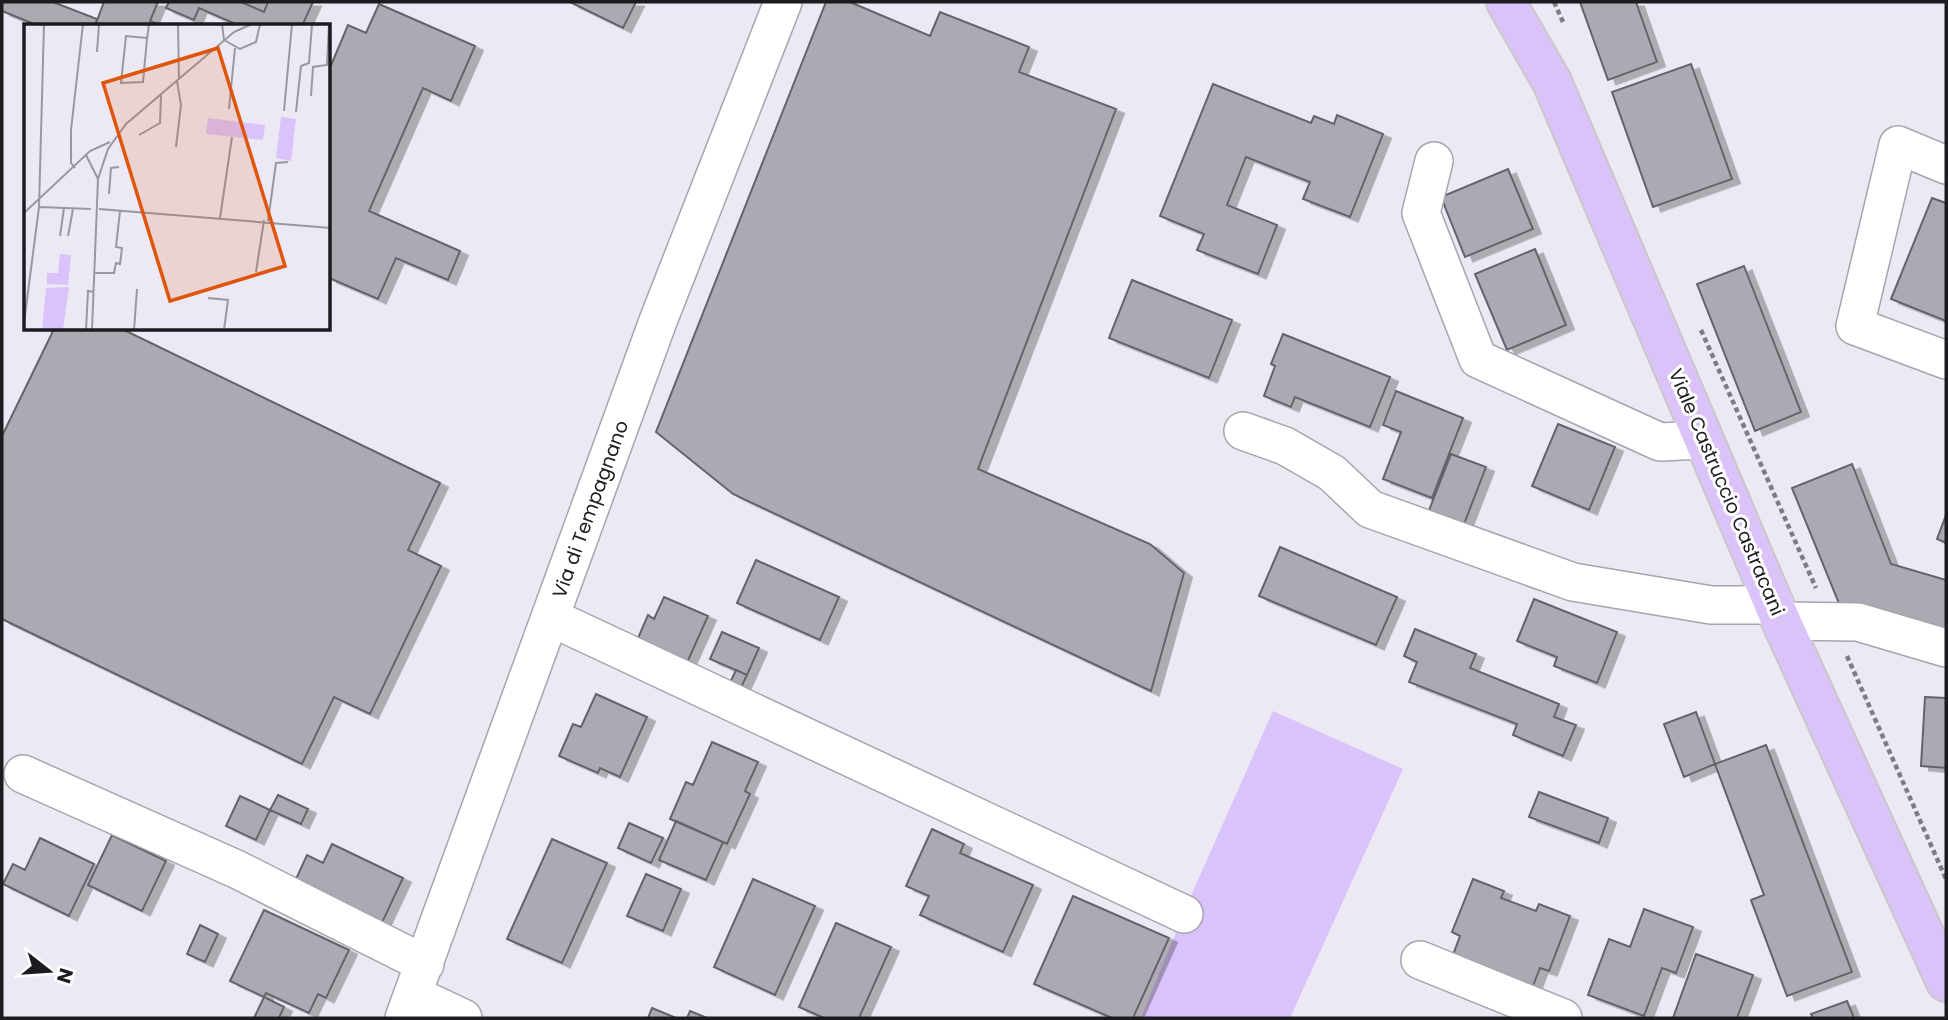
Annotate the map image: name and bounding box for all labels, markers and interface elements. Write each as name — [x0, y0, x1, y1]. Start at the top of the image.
inset map — [24, 24, 331, 331]
street label: Viale Castruccio Castracani — [1662, 365, 1791, 620]
street label: Via di Tempagnano — [546, 416, 635, 602]
north arrow — [14, 936, 84, 1006]
text: N — [50, 965, 80, 987]

